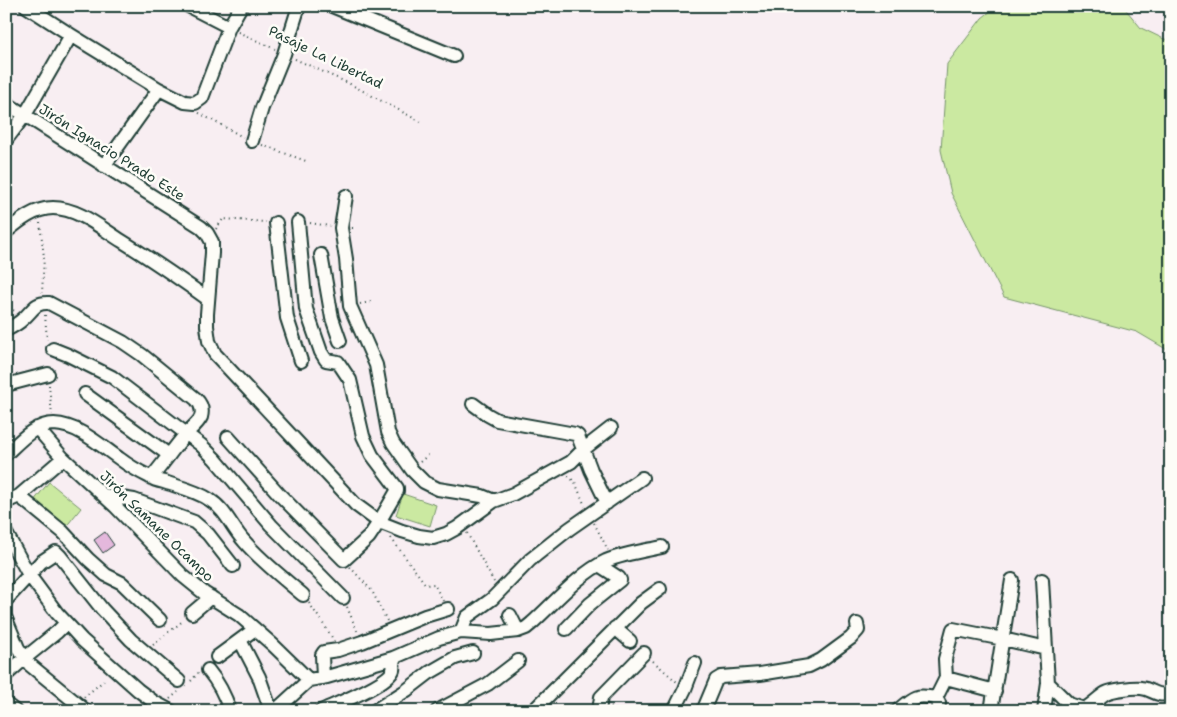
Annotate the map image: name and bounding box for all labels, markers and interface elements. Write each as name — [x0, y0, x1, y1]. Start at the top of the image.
street label: Pasaje La Libertad — [266, 21, 386, 93]
street label: Jirón Ignacio Prado Este — [36, 100, 189, 204]
street label: Jirón Samane Ocampo — [96, 467, 218, 585]

